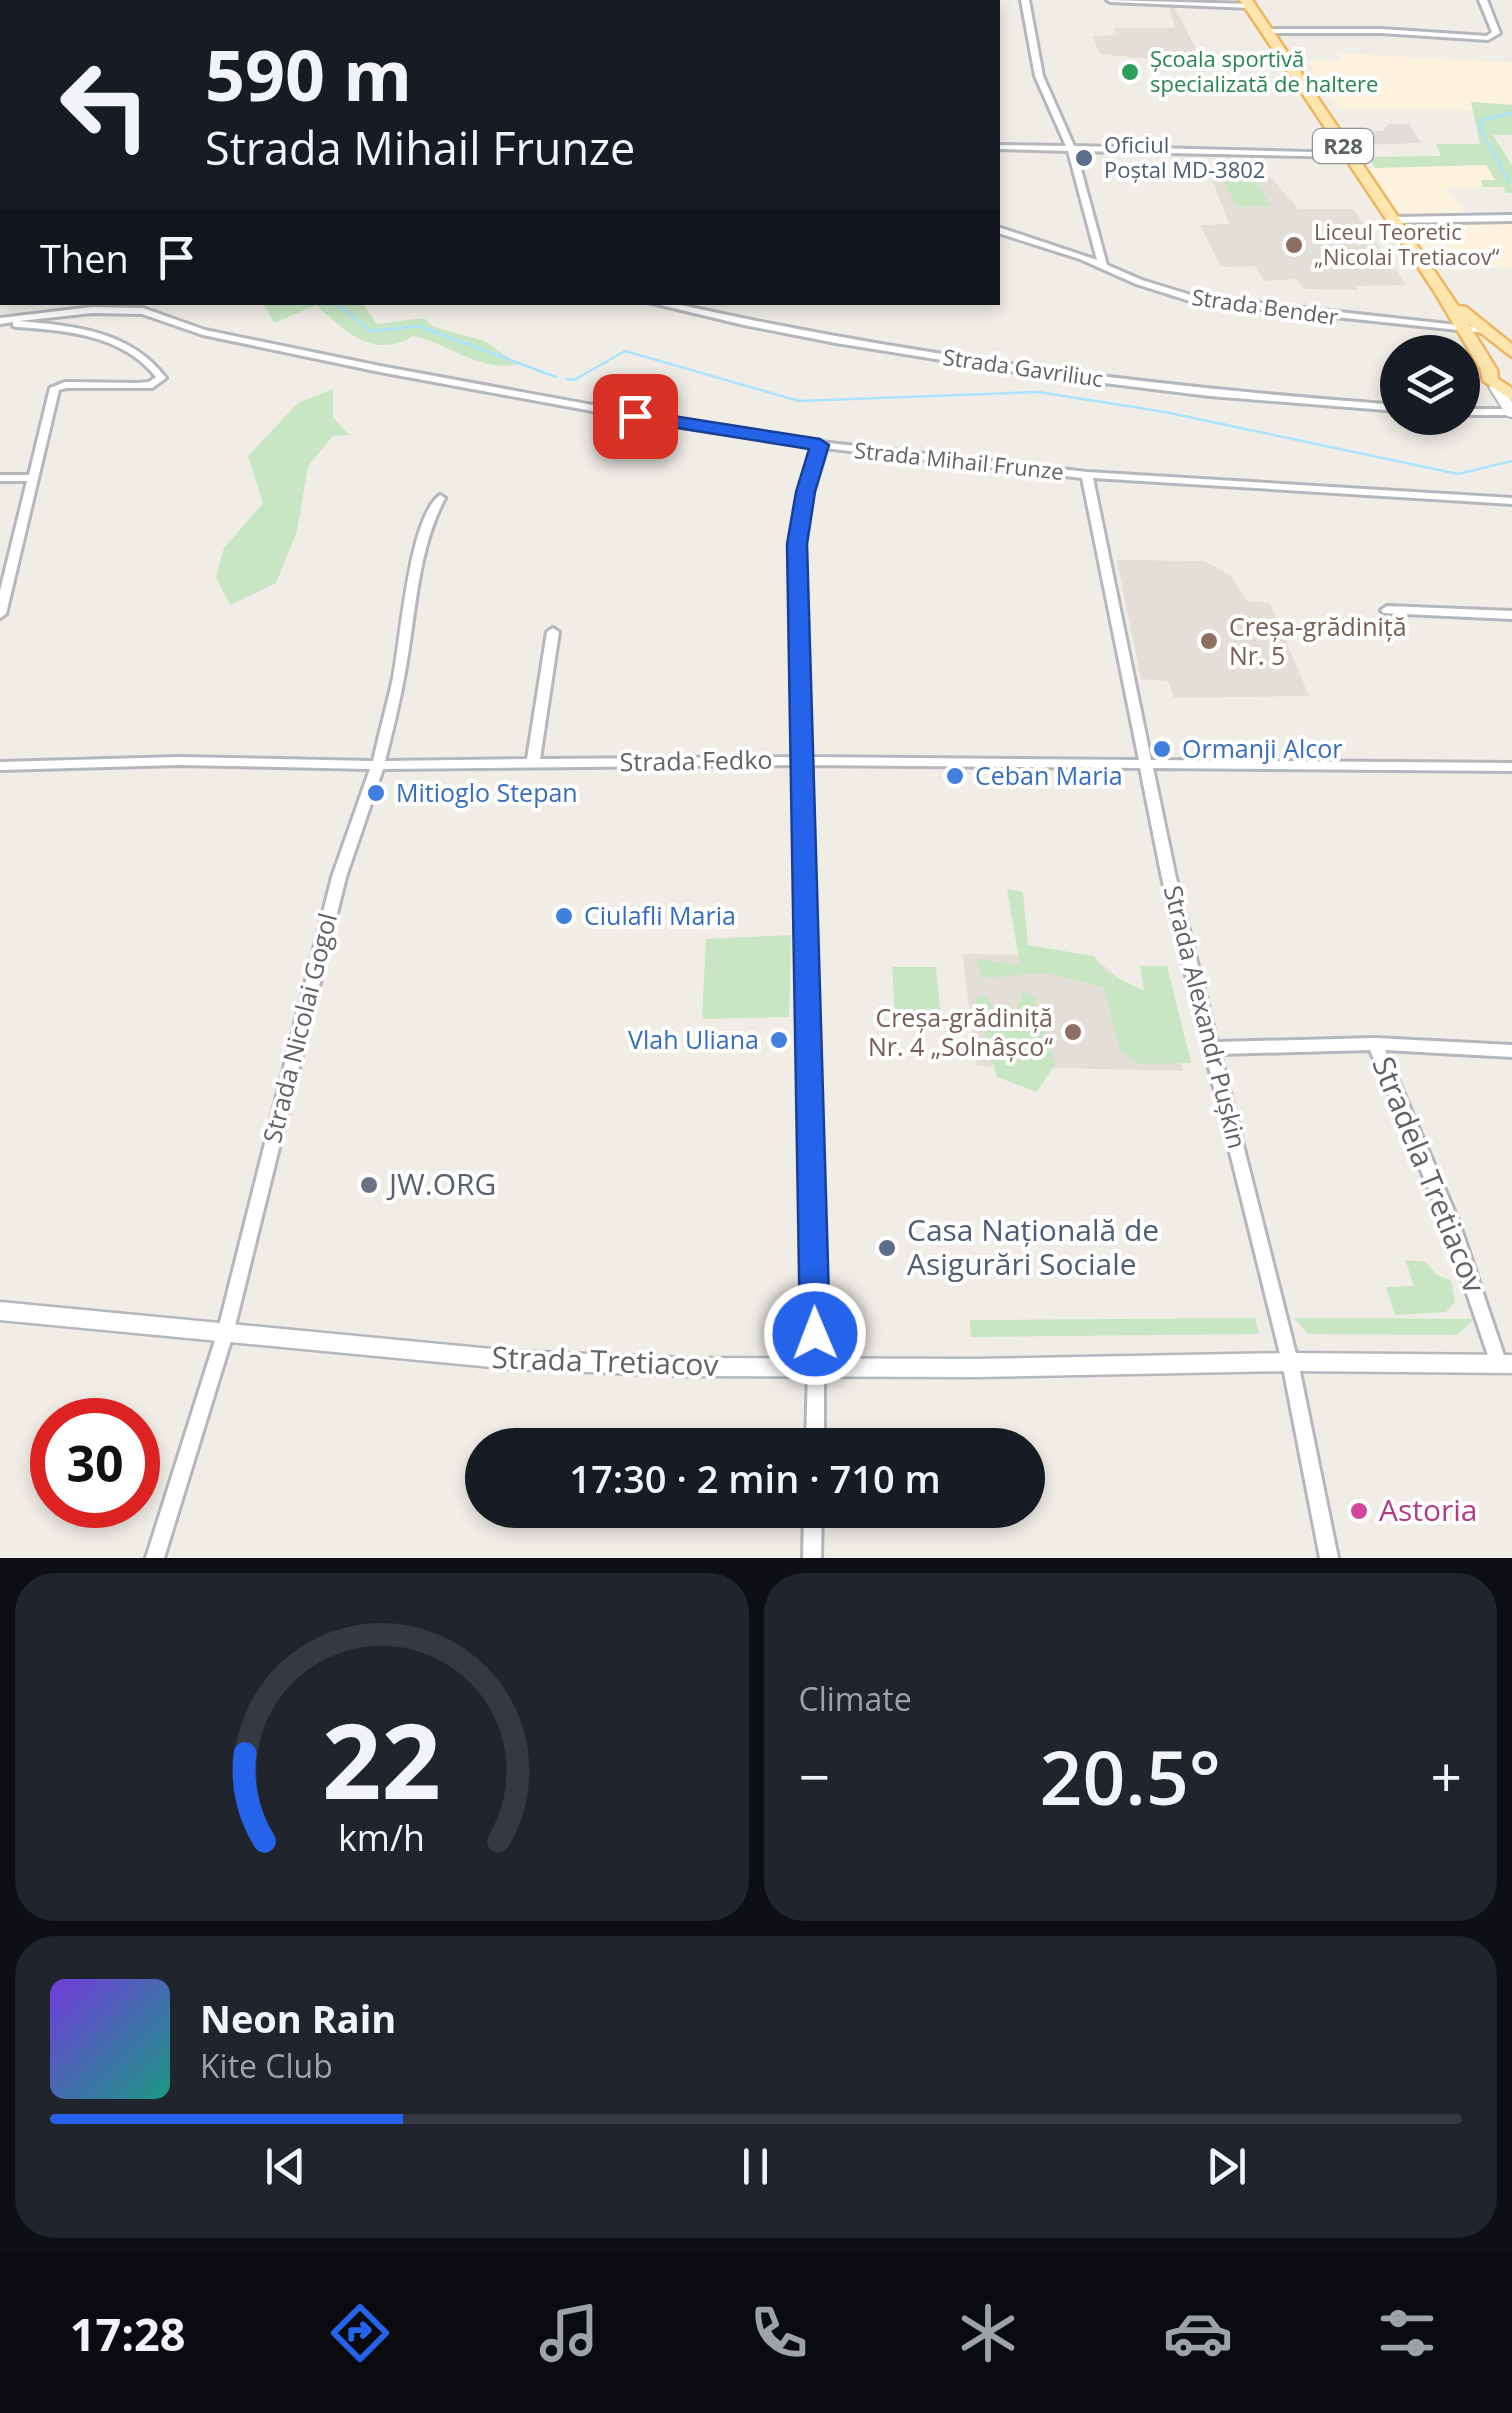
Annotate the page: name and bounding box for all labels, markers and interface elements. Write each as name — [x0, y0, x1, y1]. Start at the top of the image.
text: 590 m — [205, 26, 412, 122]
icon: left — [40, 40, 170, 170]
place label: Școala sportivă specializată de haltere — [1150, 43, 1378, 98]
marker: Școala sportivă specializată de haltere — [1119, 61, 1141, 83]
text: Strada Mihail Frunze — [205, 117, 635, 178]
place label: Oficiul Poștal MD-3802 — [1104, 129, 1265, 184]
road number: R28 — [1313, 129, 1373, 163]
marker: Oficiul Poștal MD-3802 — [1073, 147, 1095, 169]
place label: Liceul Teoretic „Nicolai Tretiacov“ — [1314, 216, 1500, 271]
icon: arrive — [149, 230, 204, 285]
text: Then — [40, 232, 129, 284]
marker: Liceul Teoretic „Nicolai Tretiacov“ — [1283, 234, 1305, 256]
street label: Strada Bender — [1190, 281, 1340, 331]
map controls — [1380, 335, 1480, 435]
button: layers — [1380, 335, 1480, 435]
street label: Strada Gavriliuc — [941, 341, 1105, 393]
pin — [593, 374, 678, 459]
icon: arrive — [608, 389, 663, 444]
street label: Strada Mihail Frunze — [853, 434, 1065, 486]
place label: Creșa-grădiniță Nr. 5 — [1229, 609, 1407, 672]
marker: Creșa-grădiniță Nr. 5 — [1198, 630, 1220, 652]
place label: Ormanji Alcor — [1182, 731, 1343, 765]
marker: Ormanji Alcor — [1151, 738, 1173, 760]
street label: Strada Fedko — [619, 742, 773, 778]
place label: Ceban Maria — [975, 758, 1123, 792]
marker: Ceban Maria — [944, 765, 966, 787]
place label: Mitioglo Stepan — [396, 775, 578, 809]
marker: Mitioglo Stepan — [365, 782, 387, 804]
street label: Strada Alexandr Pușkin — [1157, 882, 1255, 1152]
place label: Ciulafli Maria — [584, 898, 736, 932]
marker: Ciulafli Maria — [553, 905, 575, 927]
street label: Strada Nicolai Gogol — [254, 909, 344, 1146]
place label: Creșa-grădiniță Nr. 4 „Solnâșco“ — [868, 1000, 1053, 1063]
marker: Creșa-grădiniță Nr. 4 „Solnâșco“ — [1062, 1021, 1084, 1043]
place label: Vlah Uliana — [628, 1022, 759, 1056]
marker: Vlah Uliana — [768, 1029, 790, 1051]
street label: Stradela Tretiacov — [1363, 1050, 1495, 1299]
place label: JW.ORG — [386, 1163, 496, 1204]
marker: JW.ORG — [358, 1174, 380, 1196]
place label: Casa Națională de Asigurări Sociale — [907, 1209, 1159, 1284]
marker: Casa Națională de Asigurări Sociale — [876, 1237, 898, 1259]
position arrow — [763, 1282, 867, 1386]
street label: Strada Tretiacov — [491, 1336, 719, 1385]
speed limit sign: 30 — [30, 1398, 160, 1528]
text: 17:30 · 2 min · 710 m — [569, 1452, 941, 1504]
place label: Astoria — [1379, 1489, 1478, 1530]
marker: Astoria — [1348, 1500, 1370, 1522]
text: Climate — [799, 1677, 912, 1720]
text: 22 — [322, 1688, 441, 1829]
text: 20.5° — [1040, 1725, 1221, 1827]
text: − — [799, 1738, 830, 1813]
text: + — [1431, 1738, 1462, 1813]
text: km/h — [338, 1813, 425, 1861]
text: Neon Rain — [200, 1992, 396, 2044]
text: Kite Club — [200, 2044, 333, 2087]
icon: previous — [258, 2139, 313, 2194]
icon: pause — [728, 2139, 783, 2194]
icon: next — [1199, 2139, 1254, 2194]
icon: directions — [325, 2298, 395, 2368]
icon: music — [534, 2298, 604, 2368]
icon: phone — [744, 2298, 814, 2368]
icon: climate — [953, 2298, 1023, 2368]
icon: car — [1163, 2298, 1233, 2368]
icon: filters — [1372, 2298, 1442, 2368]
text: 17:28 — [70, 2303, 185, 2364]

